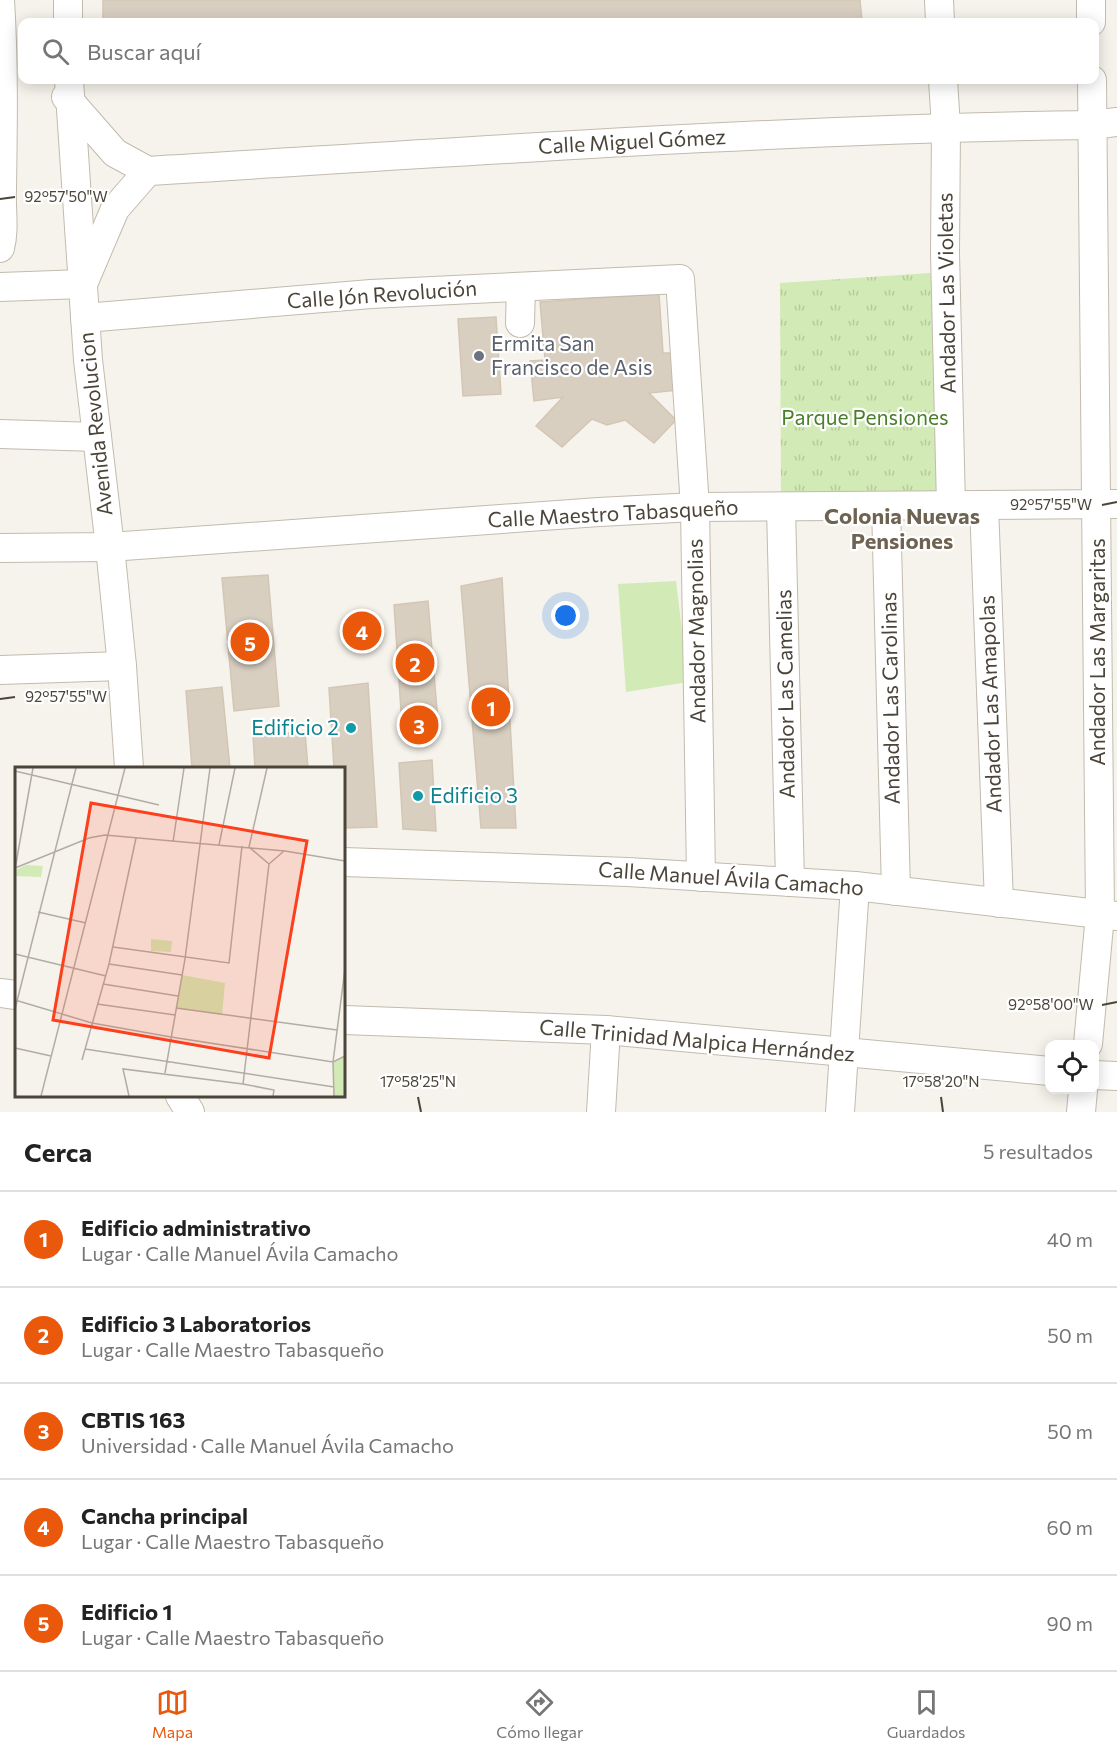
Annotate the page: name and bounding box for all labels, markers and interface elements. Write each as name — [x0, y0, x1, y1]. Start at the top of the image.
search box — [18, 18, 1099, 84]
icon: search — [39, 35, 72, 68]
text: Buscar aquí — [87, 38, 201, 65]
street label: Calle Miguel Gómez — [537, 123, 726, 158]
text: 92°57'50"W — [24, 187, 108, 205]
street label: Andador Las Violetas — [931, 192, 960, 394]
street label: Calle Jón Revolución — [286, 274, 478, 313]
place label: Ermita San Francisco de Asis — [491, 330, 652, 379]
street label: Avenida Revolucion — [72, 331, 117, 517]
marker: Ermita San Francisco de Asis — [472, 349, 486, 363]
park label: Parque Pensiones — [781, 404, 949, 429]
street label: Calle Maestro Tabasqueño — [487, 493, 739, 532]
text: 92°57'55"W — [1010, 495, 1092, 513]
district label: Colonia Nuevas Pensiones — [824, 502, 980, 554]
street label: Andador Magnolias — [681, 538, 710, 724]
street label: Andador Las Margaritas — [1084, 538, 1109, 766]
street label: Andador Las Camelias — [770, 589, 799, 799]
street label: Andador Las Carolinas — [875, 592, 904, 805]
street label: Andador Las Amapolas — [973, 595, 1006, 813]
your location — [551, 601, 580, 630]
pin: 4 — [342, 608, 382, 654]
pin: 5 — [230, 620, 270, 664]
pin: 2 — [396, 640, 434, 686]
pin: 1 — [472, 684, 510, 730]
text: 92°57'55"W — [25, 687, 107, 705]
pin: 3 — [400, 702, 438, 748]
place label: Edificio 2 — [251, 714, 339, 739]
marker: Edificio 2 — [344, 721, 358, 735]
inset map — [15, 767, 345, 1097]
place label: Edificio 3 — [430, 782, 518, 807]
marker: Edificio 3 — [411, 789, 425, 803]
street label: Calle Manuel Ávila Camacho — [598, 856, 865, 899]
text: 92°58'00"W — [1008, 995, 1094, 1013]
street label: Calle Trinidad Malpica Hernández — [538, 1013, 856, 1066]
map controls — [1045, 1040, 1099, 1094]
button: locate — [1045, 1040, 1099, 1094]
text: 17°58'25"N — [380, 1072, 456, 1090]
text: 17°58'20"N — [902, 1072, 980, 1090]
text: Cerca — [24, 1136, 92, 1167]
text: 5 resultados — [983, 1139, 1093, 1163]
text: Edificio administrativo — [81, 1214, 311, 1241]
text: 1 — [39, 1227, 48, 1251]
text: 40 m — [1047, 1227, 1093, 1251]
text: Lugar · Calle Manuel Ávila Camacho — [81, 1241, 399, 1265]
text: Edificio 3 Laboratorios — [81, 1310, 311, 1337]
text: 2 — [38, 1323, 49, 1347]
text: 50 m — [1047, 1323, 1093, 1347]
text: Lugar · Calle Maestro Tabasqueño — [81, 1337, 384, 1361]
text: CBTIS 163 — [81, 1406, 185, 1433]
text: 3 — [38, 1419, 49, 1443]
text: 50 m — [1047, 1419, 1093, 1443]
text: Universidad · Calle Manuel Ávila Camacho — [81, 1433, 454, 1457]
text: Cancha principal — [81, 1502, 248, 1529]
text: 4 — [37, 1515, 50, 1539]
text: 60 m — [1047, 1515, 1093, 1539]
text: Lugar · Calle Maestro Tabasqueño — [81, 1529, 384, 1553]
text: Edificio 1 — [81, 1598, 172, 1625]
text: 5 — [38, 1611, 49, 1635]
text: 90 m — [1047, 1611, 1093, 1635]
text: Lugar · Calle Maestro Tabasqueño — [81, 1625, 384, 1649]
tab: Mapa — [152, 1686, 193, 1741]
tab: Cómo llegar — [496, 1686, 583, 1741]
tab: Guardados — [887, 1686, 965, 1741]

